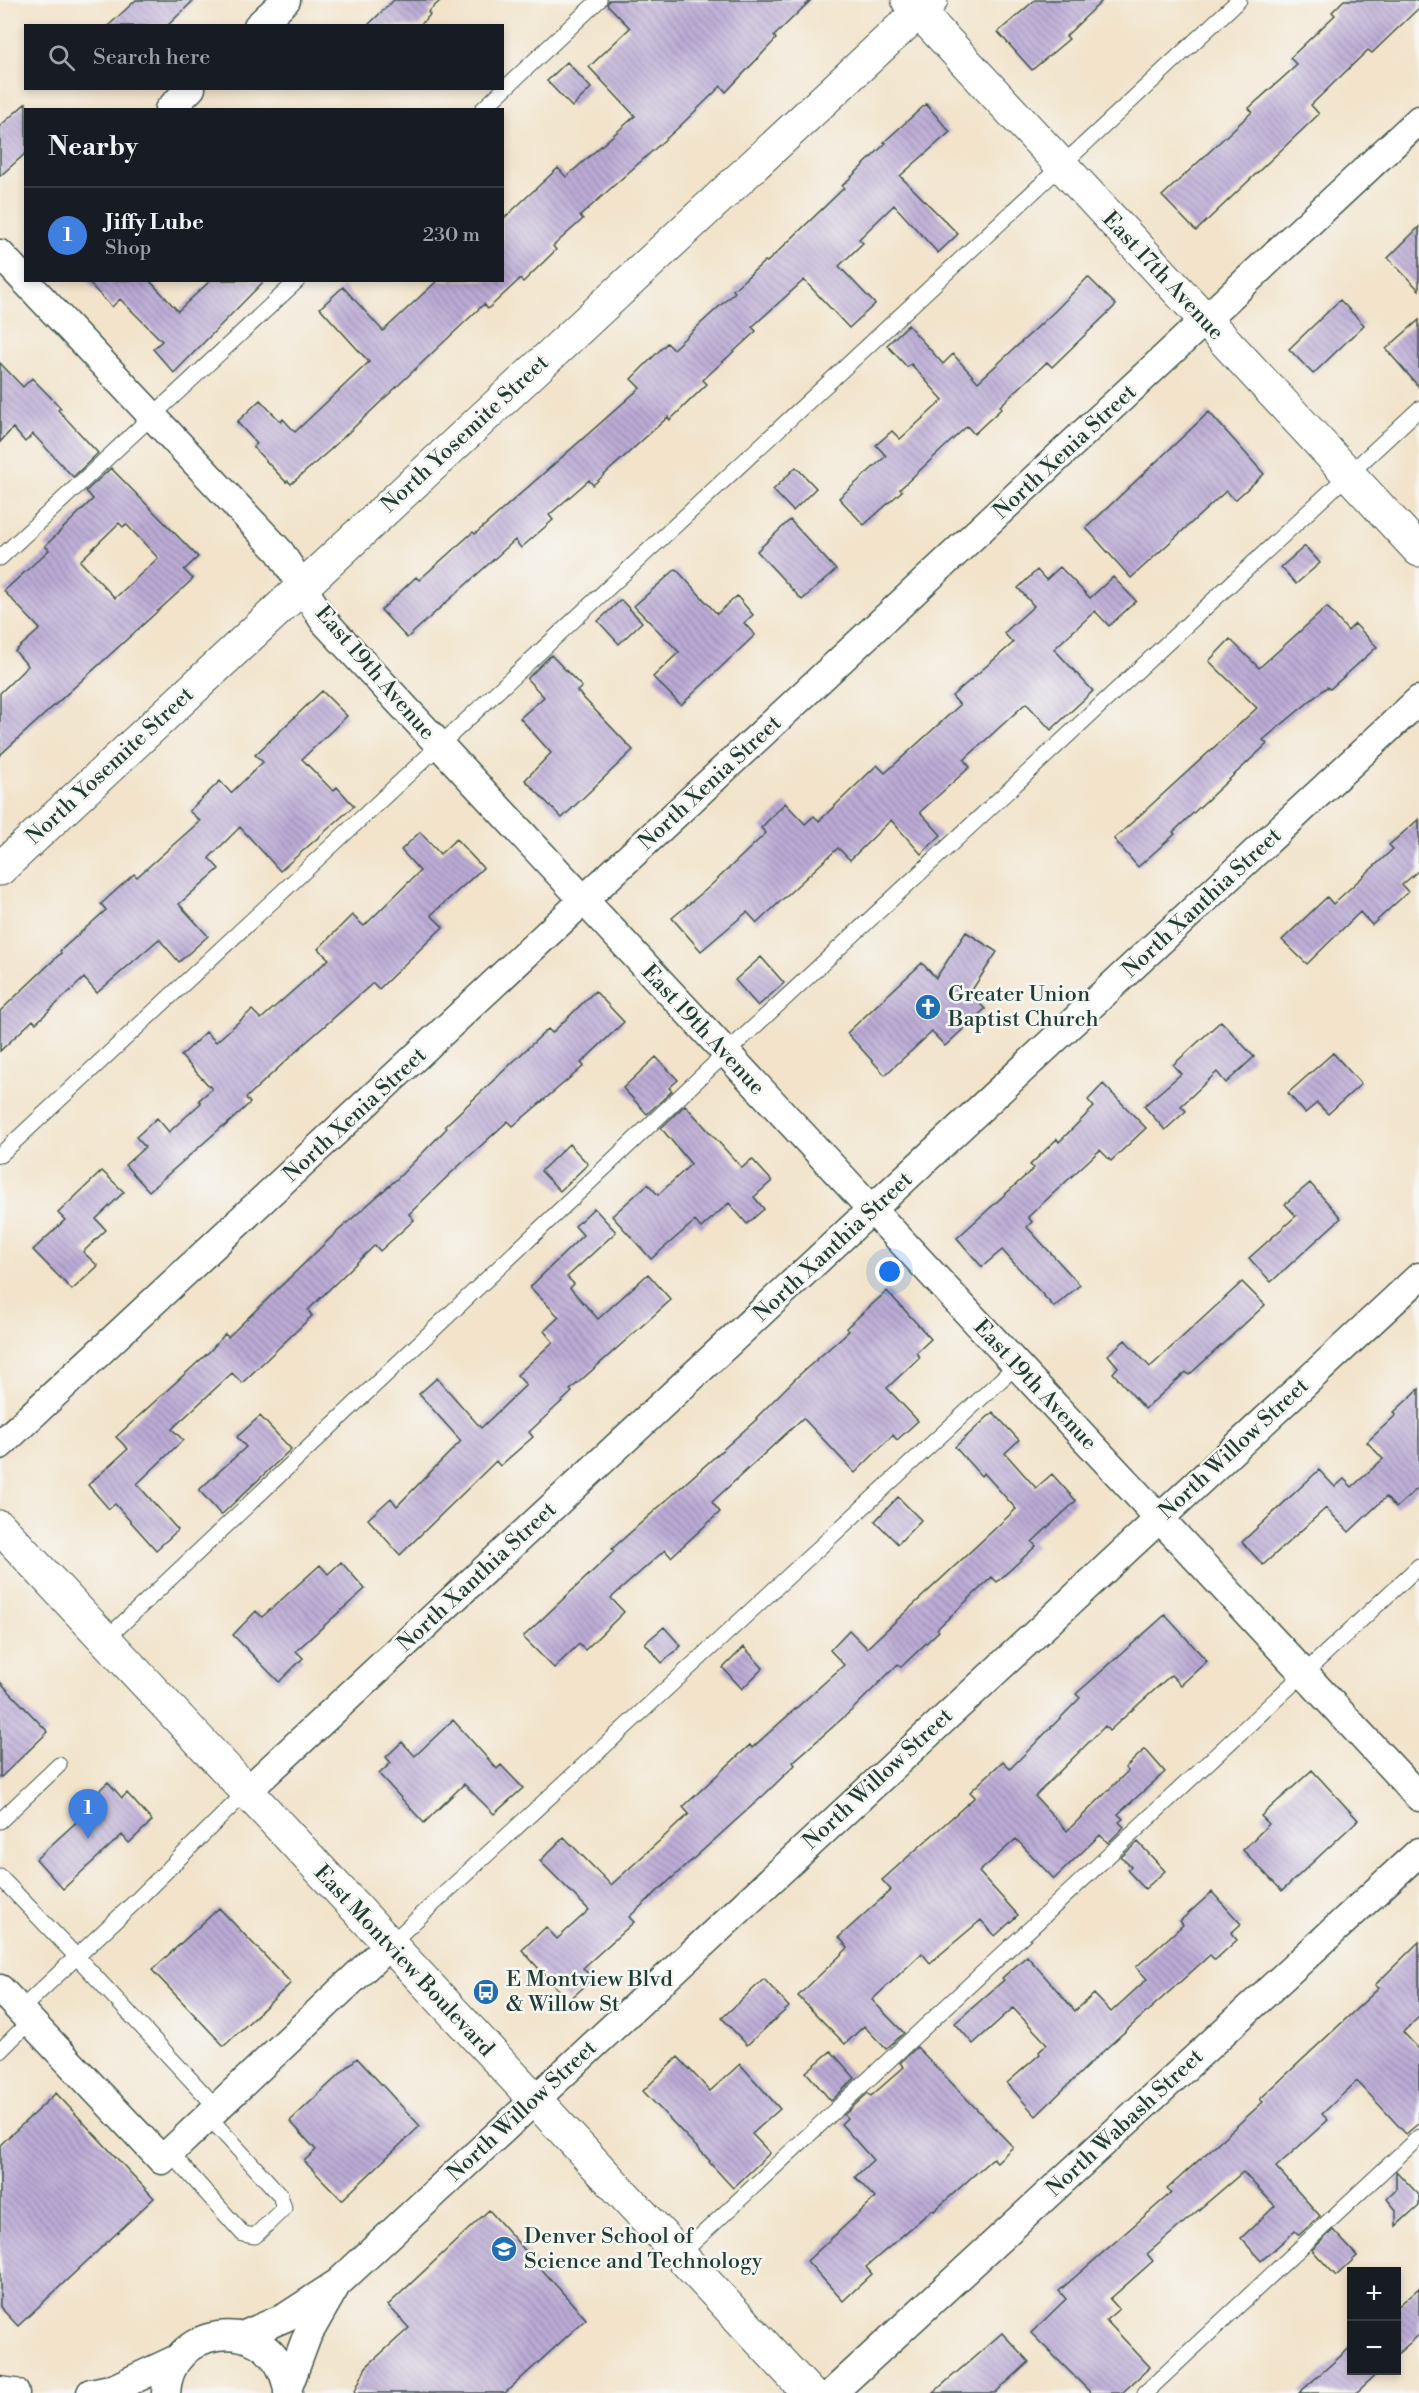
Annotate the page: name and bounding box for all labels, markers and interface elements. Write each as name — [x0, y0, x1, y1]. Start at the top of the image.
search box — [24, 24, 504, 90]
icon: search — [45, 41, 78, 74]
text: Search here — [93, 44, 210, 71]
text: Nearby — [48, 131, 138, 163]
street label: East 17th Avenue — [1096, 206, 1230, 346]
text: Jiffy Lube — [105, 209, 204, 236]
text: 1 — [63, 223, 72, 248]
text: 230 m — [423, 223, 480, 248]
text: Shop — [105, 236, 151, 261]
street label: North Yosemite Street — [376, 349, 555, 519]
street label: North Xenia Street — [988, 379, 1142, 525]
street label: East 19th Avenue — [309, 600, 441, 746]
street label: North Yosemite Street — [21, 681, 200, 851]
street label: North Xenia Street — [633, 710, 787, 856]
street label: North Xanthia Street — [1117, 822, 1287, 984]
street label: East 19th Avenue — [636, 959, 770, 1101]
place label: Greater Union Baptist Church — [947, 981, 1099, 1033]
church icon: Greater Union Baptist Church — [913, 992, 943, 1022]
street label: North Xenia Street — [278, 1042, 432, 1188]
street label: North Xanthia Street — [748, 1166, 918, 1328]
your location — [875, 1257, 904, 1286]
street label: East 19th Avenue — [968, 1314, 1102, 1456]
street label: North Willow Street — [1153, 1372, 1315, 1525]
street label: North Xanthia Street — [392, 1496, 562, 1658]
street label: North Willow Street — [797, 1702, 959, 1855]
pin: 1 — [68, 1790, 107, 1839]
street label: East Montview Boulevard — [308, 1860, 500, 2063]
place label: E Montview Blvd & Willow St — [506, 1966, 673, 2018]
bus stop icon: E Montview Blvd & Willow St — [471, 1977, 501, 2007]
street label: North Willow Street — [441, 2034, 603, 2187]
street label: North Wabash Street — [1041, 2043, 1209, 2203]
place label: Denver School of Science and Technology — [524, 2223, 763, 2275]
school or university icon: Denver School of Science and Technology — [489, 2234, 519, 2264]
map controls — [1347, 2267, 1401, 2375]
button: + — [1347, 2267, 1401, 2321]
button: − — [1347, 2321, 1401, 2375]

